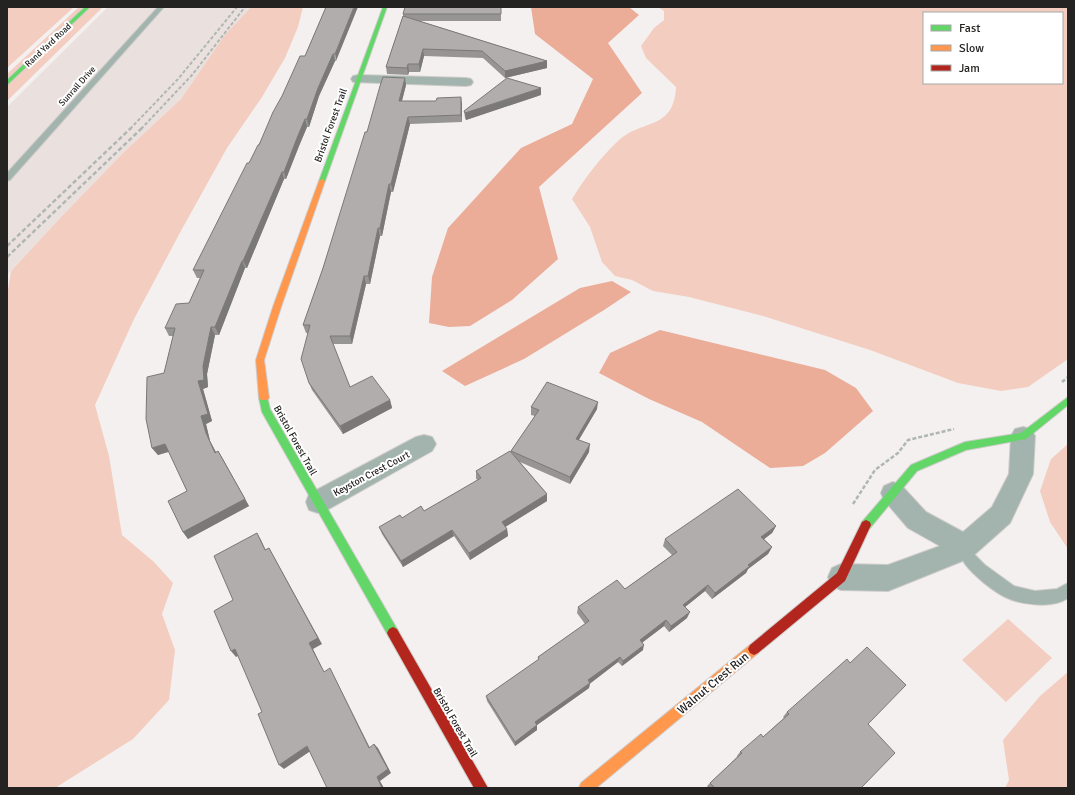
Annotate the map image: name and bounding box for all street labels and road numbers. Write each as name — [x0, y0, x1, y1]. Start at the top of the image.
street label: Rand Yard Road — [23, 21, 74, 70]
street label: Sunrail Drive — [57, 64, 98, 109]
street label: Bristol Forest Trail — [312, 87, 350, 164]
street label: Bristol Forest Trail — [271, 403, 319, 478]
street label: Keyston Crest Court — [331, 448, 412, 499]
street label: Walnut Crest Run — [674, 649, 752, 718]
street label: Bristol Forest Trail — [430, 686, 480, 759]

